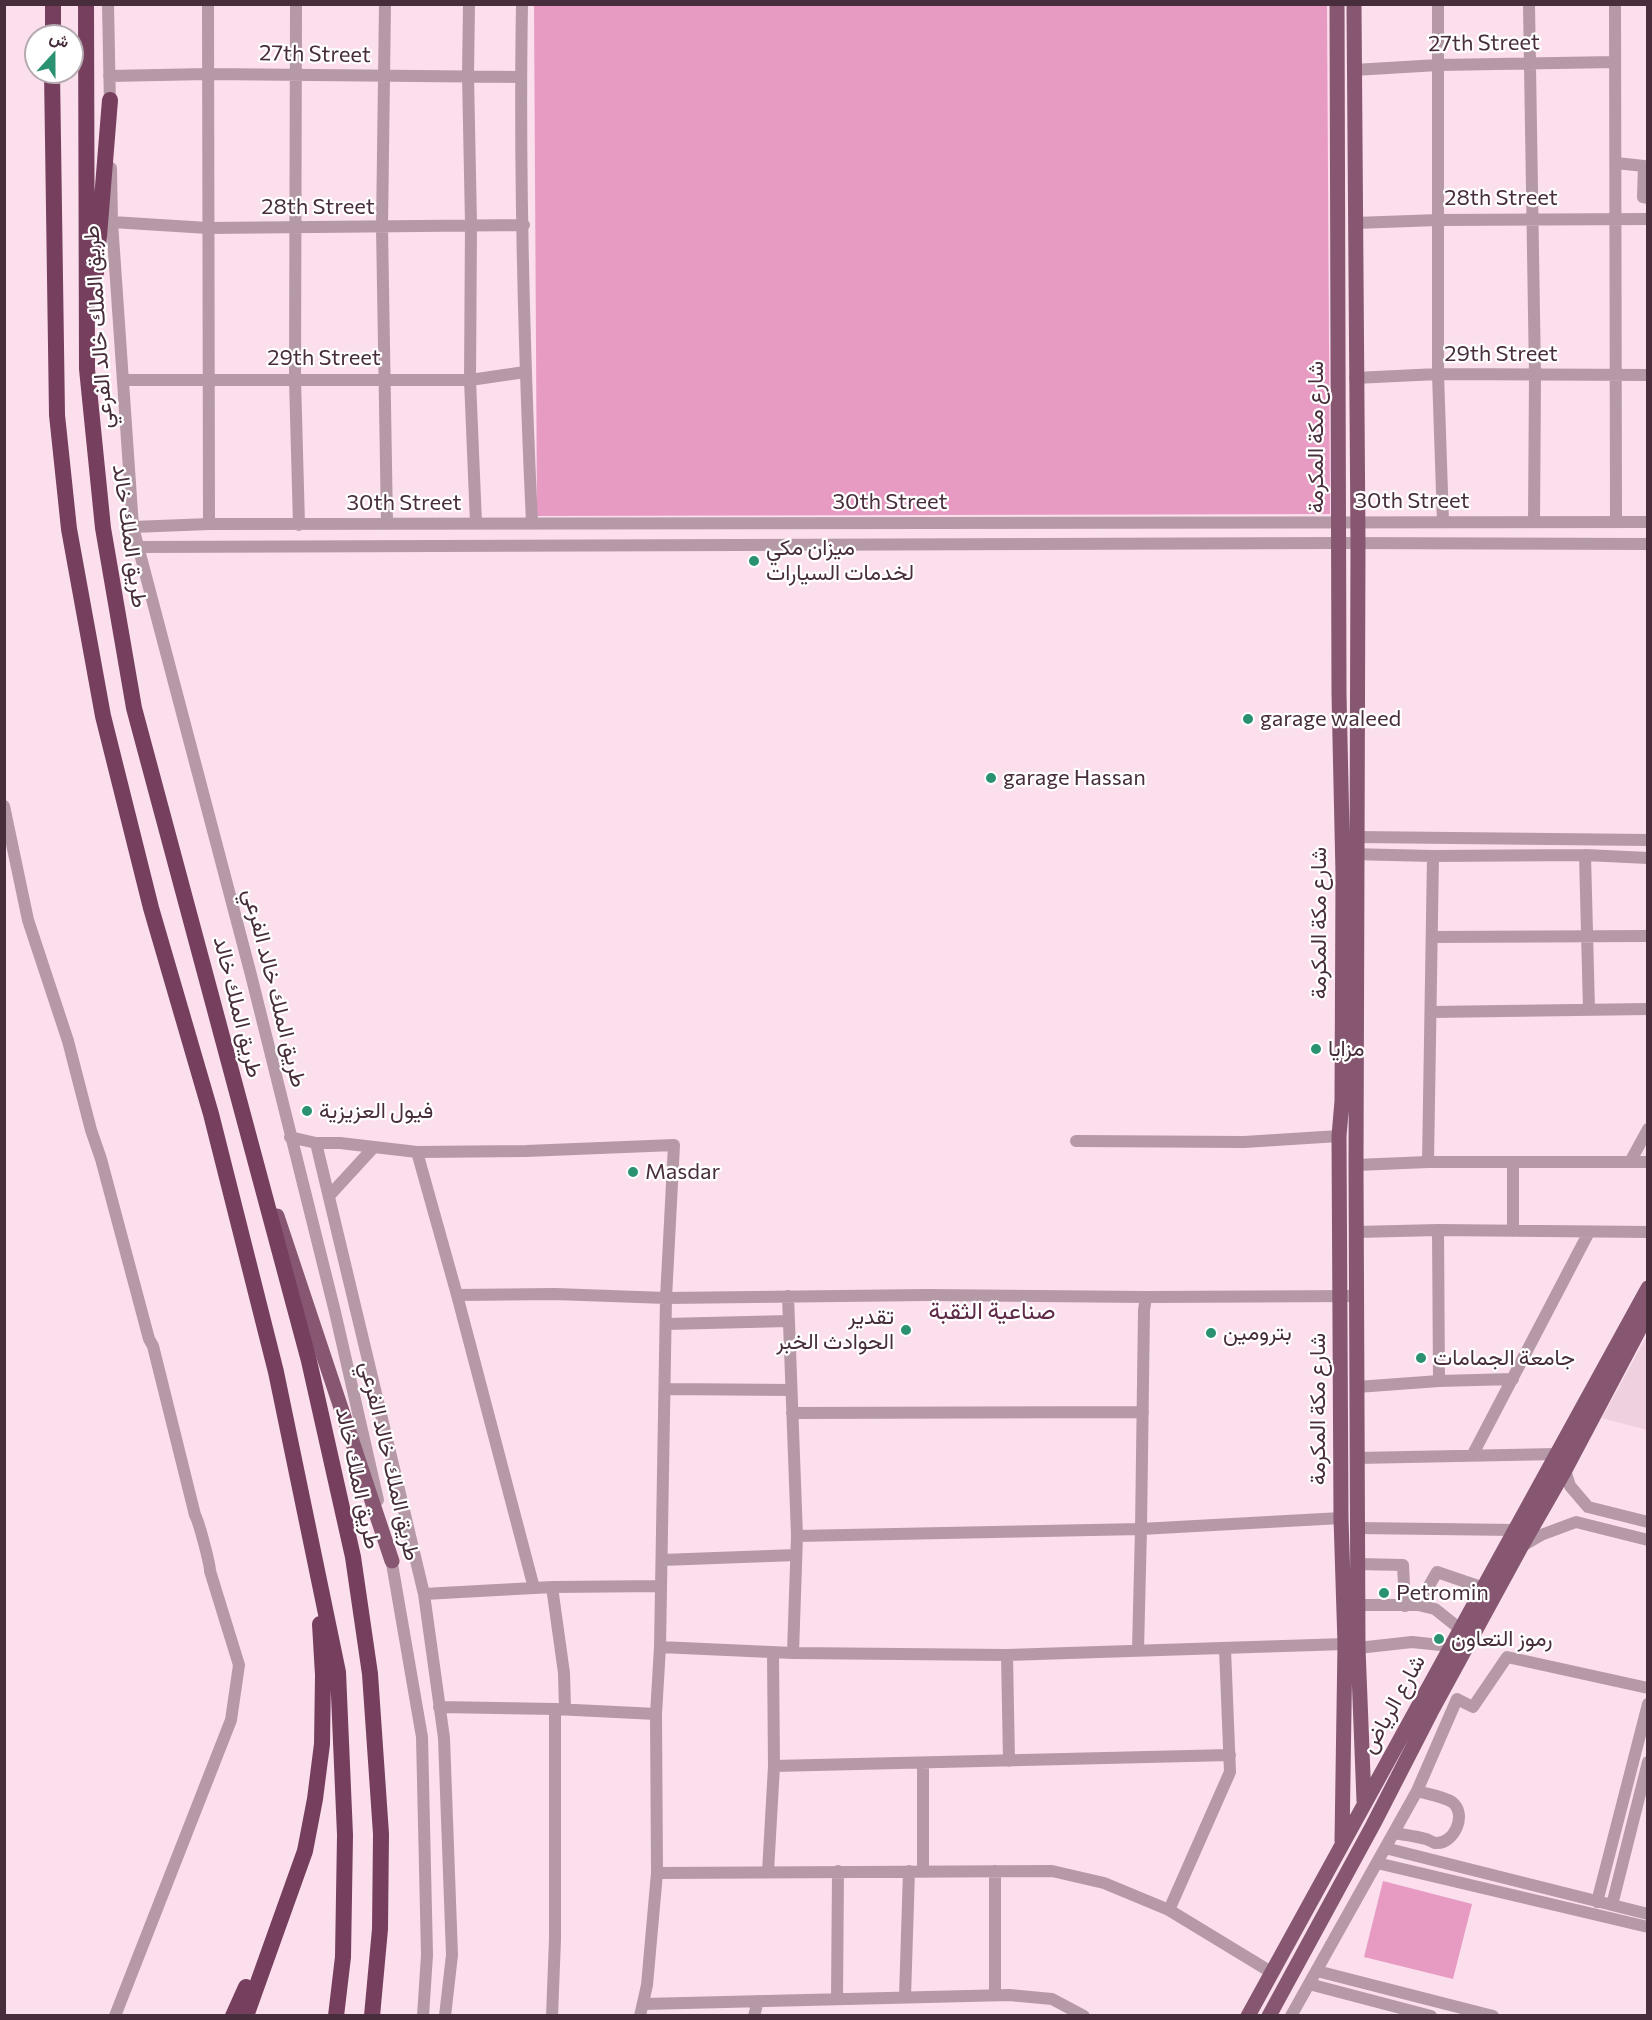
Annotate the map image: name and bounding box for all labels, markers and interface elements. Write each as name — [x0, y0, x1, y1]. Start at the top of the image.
north arrow — [24, 24, 84, 84]
text: ش — [48, 26, 72, 51]
street label: 27th Street — [1428, 29, 1540, 57]
street label: 27th Street — [259, 40, 371, 68]
street label: 28th Street — [1444, 185, 1558, 211]
street label: 28th Street — [261, 194, 375, 220]
street label: طريق الملك خالد الفرعي — [78, 224, 118, 430]
street label: 29th Street — [1444, 341, 1558, 367]
street label: 29th Street — [267, 345, 381, 371]
street label: شارع مكة المكرمة — [1303, 361, 1329, 513]
street label: طريق الملك خالد — [107, 463, 153, 609]
street label: 30th Street — [1355, 488, 1469, 514]
street label: 30th Street — [833, 489, 947, 515]
street label: 30th Street — [347, 490, 461, 516]
place label: ميزان مكي لخدمات السيارات — [766, 535, 914, 586]
marker: ميزان مكي لخدمات السيارات — [747, 554, 761, 568]
place label: garage waleed — [1260, 706, 1401, 732]
marker: garage waleed — [1241, 712, 1255, 726]
place label: garage Hassan — [1003, 765, 1146, 791]
marker: garage Hassan — [984, 771, 998, 785]
street label: شارع مكة المكرمة — [1306, 847, 1332, 999]
street label: طريق الملك خالد الفرعي — [238, 886, 312, 1090]
street label: طريق الملك خالد — [208, 934, 268, 1080]
place label: مزايا — [1328, 1036, 1364, 1062]
marker: مزايا — [1309, 1042, 1323, 1056]
place label: فيول العزيزية — [319, 1098, 433, 1124]
marker: فيول العزيزية — [300, 1104, 314, 1118]
place label: Masdar — [645, 1159, 720, 1185]
marker: Masdar — [626, 1165, 640, 1179]
district label: صناعية الثقبة — [928, 1297, 1056, 1325]
place label: تقدير الحوادث الخبر — [776, 1304, 894, 1356]
place label: بترومين — [1223, 1320, 1292, 1346]
marker: تقدير الحوادث الخبر — [899, 1323, 913, 1337]
marker: بترومين — [1204, 1326, 1218, 1340]
street label: شارع مكة المكرمة — [1305, 1333, 1331, 1485]
place label: جامعة الجمامات — [1433, 1345, 1575, 1371]
marker: جامعة الجمامات — [1414, 1351, 1428, 1365]
street label: طريق الملك خالد الفرعي — [354, 1359, 426, 1563]
street label: طريق الملك خالد — [330, 1405, 386, 1551]
place label: Petromin — [1396, 1580, 1489, 1606]
marker: Petromin — [1377, 1586, 1391, 1600]
place label: رموز التعاون — [1451, 1626, 1552, 1652]
marker: رموز التعاون — [1432, 1632, 1446, 1646]
street label: شارع الرياض — [1355, 1650, 1431, 1758]

